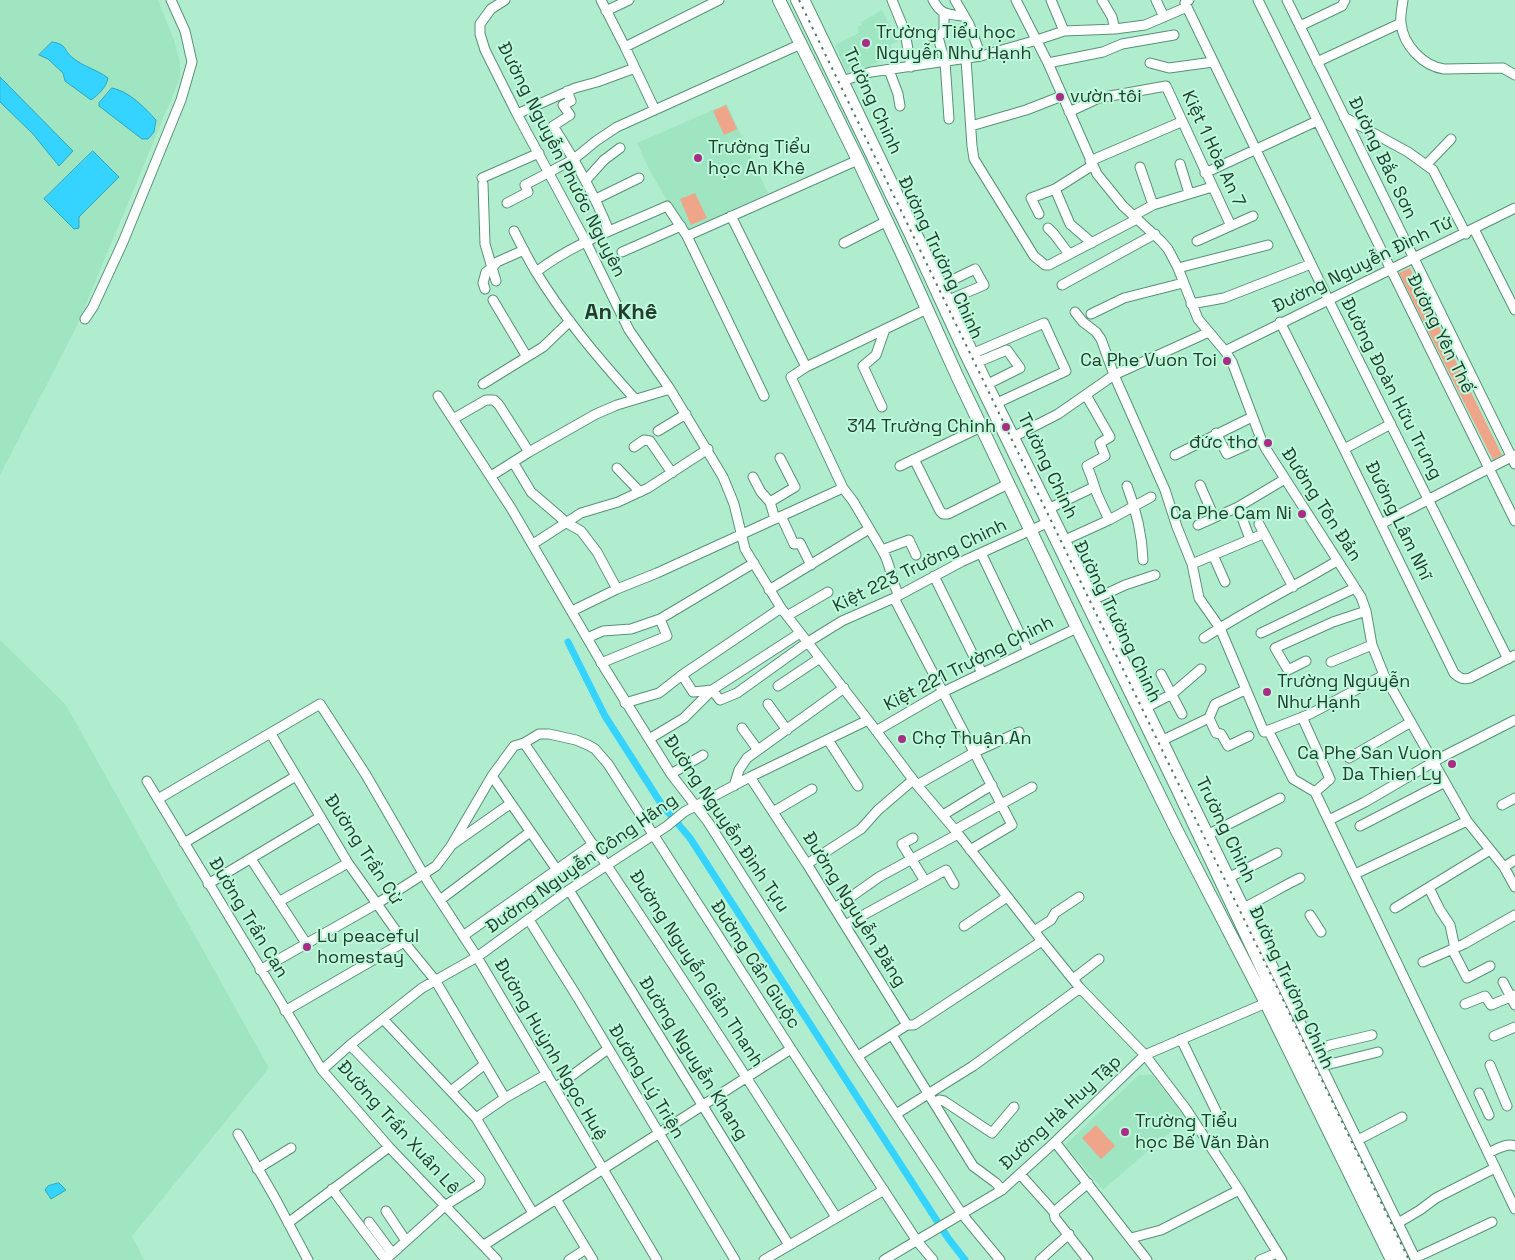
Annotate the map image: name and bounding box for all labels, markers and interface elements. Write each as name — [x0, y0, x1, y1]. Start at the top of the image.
place label: Trường Tiểu học Nguyễn Như Hạnh — [876, 22, 1031, 64]
marker: Trường Tiểu học Nguyễn Như Hạnh — [860, 37, 872, 49]
street label: Đường Nguyễn Phước Nguyên — [492, 39, 630, 281]
street label: Trường Chinh — [838, 44, 906, 158]
place label: vườn tôi — [1070, 86, 1142, 108]
street label: Kiệt 1 Hòa An 7 — [1177, 87, 1249, 211]
marker: vườn tôi — [1054, 91, 1066, 103]
street label: Đường Bắc Sơn — [1343, 94, 1421, 222]
place label: Trường Tiểu học An Khê — [708, 137, 810, 180]
marker: Trường Tiểu học An Khê — [692, 152, 704, 164]
street label: Đường Trường Chinh — [893, 173, 987, 343]
street label: Đường Nguyễn Đình Tứ — [1269, 212, 1457, 318]
street label: Đường Yên Thế — [1402, 271, 1478, 397]
street label: Đường Đoàn Hữu Trưng — [1336, 295, 1446, 483]
district label: An Khê — [584, 300, 658, 326]
place label: Ca Phe Vuon Toi — [1080, 350, 1217, 372]
marker: Ca Phe Vuon Toi — [1221, 355, 1233, 367]
street label: Trường Chinh — [1012, 410, 1082, 522]
place label: 314 Trường Chinh — [847, 416, 996, 438]
marker: 314 Trường Chinh — [1000, 421, 1012, 433]
place label: đức thơ — [1189, 432, 1258, 454]
marker: đức thơ — [1262, 437, 1274, 449]
street label: Đường Tôn Đản — [1276, 444, 1366, 566]
street label: Đường Lâm Nhĩ — [1360, 458, 1436, 584]
place label: Ca Phe Cam Ni — [1170, 503, 1292, 525]
marker: Ca Phe Cam Ni — [1296, 508, 1308, 520]
street label: Kiệt 223 Trường Chinh — [830, 514, 1010, 618]
street label: Đường Trường Chinh — [1068, 538, 1166, 706]
street label: Kiệt 221 Trường Chinh — [881, 612, 1057, 716]
place label: Trường Nguyễn Như Hạnh — [1277, 671, 1410, 714]
marker: Trường Nguyễn Như Hạnh — [1261, 686, 1273, 698]
place label: Chợ Thuận An — [912, 728, 1031, 750]
street label: Đường Nguyễn Đình Tựu — [659, 731, 793, 917]
marker: Chợ Thuận An — [896, 733, 908, 745]
place label: Ca Phe San Vuon Da Thien Ly — [1297, 743, 1442, 786]
marker: Ca Phe San Vuon Da Thien Ly — [1446, 758, 1458, 770]
street label: Trường Chinh — [1190, 774, 1260, 886]
street label: Đường Nguyễn Công Hãng — [482, 790, 682, 938]
street label: Đường Trần Cừ — [319, 791, 407, 909]
street label: Đường Nguyễn Đăng — [798, 829, 910, 991]
street label: Đường Trần Can — [204, 854, 292, 982]
street label: Đường Nguyễn Giản Thanh — [624, 867, 768, 1071]
street label: Đường Cần Giuộc — [705, 897, 805, 1033]
street label: Đường Trường Chinh — [1244, 903, 1338, 1073]
place label: Lu peaceful homestay — [317, 926, 419, 969]
marker: Lu peaceful homestay — [301, 941, 313, 953]
street label: Đường Huỳnh Ngọc Huệ — [489, 955, 611, 1145]
street label: Đường Nguyễn Khang — [634, 973, 752, 1145]
street label: Đường Lý Triện — [603, 1021, 689, 1143]
street label: Đường Hà Huy Tập — [996, 1051, 1126, 1175]
street label: Đường Trần Xuân Lê — [332, 1057, 464, 1199]
place label: Trường Tiểu học Bế Văn Đàn — [1135, 1111, 1270, 1154]
marker: Trường Tiểu học Bế Văn Đàn — [1119, 1126, 1131, 1138]

